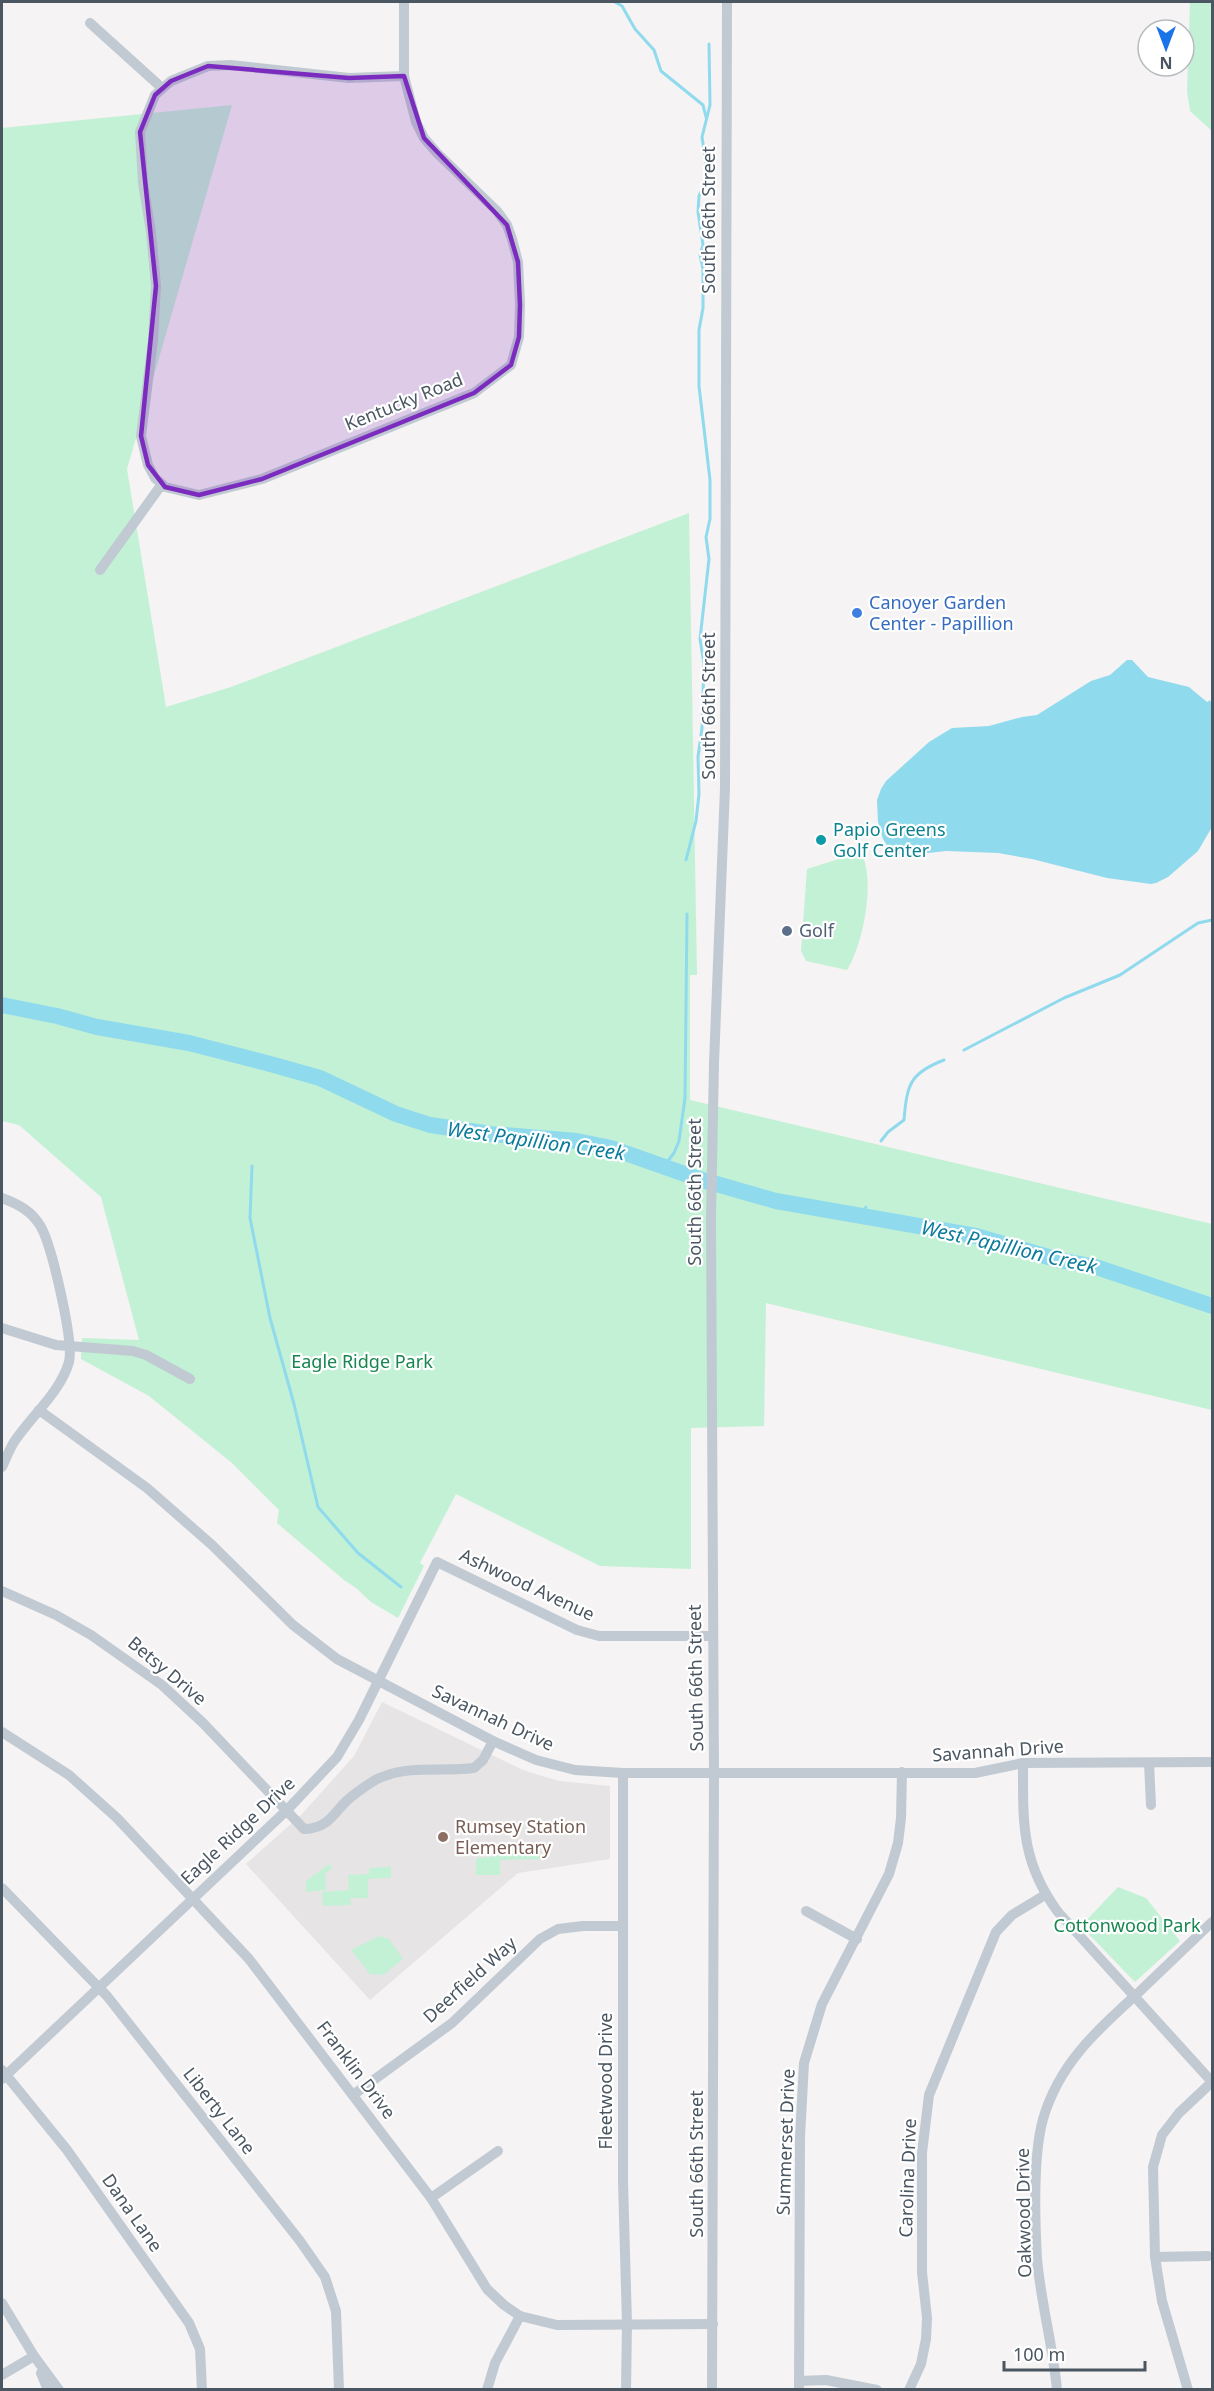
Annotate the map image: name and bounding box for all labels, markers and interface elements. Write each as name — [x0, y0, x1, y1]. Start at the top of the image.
north arrow — [1136, 18, 1196, 78]
text: N — [1159, 52, 1173, 74]
street label: South 66th Street — [696, 146, 720, 294]
street label: Kentucky Road — [341, 366, 466, 436]
place label: Canoyer Garden Center - Papillion — [869, 590, 1014, 635]
marker: Canoyer Garden Center - Papillion — [850, 606, 864, 620]
street label: South 66th Street — [696, 632, 720, 780]
place label: Papio Greens Golf Center — [833, 817, 946, 862]
marker: Papio Greens Golf Center — [814, 833, 828, 847]
place label: Golf — [799, 918, 835, 942]
marker: Golf — [780, 924, 794, 938]
water label: West Papillion Creek — [445, 1115, 628, 1167]
street label: South 66th Street — [682, 1118, 706, 1266]
water label: West Papillion Creek — [919, 1213, 1101, 1280]
park label: Eagle Ridge Park — [291, 1349, 433, 1373]
street label: Ashwood Avenue — [456, 1542, 599, 1626]
street label: South 66th Street — [682, 1604, 708, 1752]
street label: Betsy Drive — [123, 1630, 212, 1710]
street label: Savannah Drive — [429, 1678, 558, 1756]
street label: Savannah Drive — [931, 1733, 1065, 1767]
street label: Eagle Ridge Drive — [175, 1771, 300, 1890]
place label: Rumsey Station Elementary — [455, 1814, 586, 1859]
marker: Rumsey Station Elementary — [436, 1830, 450, 1844]
park label: Cottonwood Park — [1054, 1913, 1201, 1937]
street label: Deerfield Way — [417, 1930, 522, 2028]
street label: Fleetwood Drive — [593, 2013, 617, 2149]
street label: Franklin Drive — [312, 2016, 402, 2123]
street label: Liberty Lane — [178, 2062, 261, 2159]
street label: Summerset Drive — [770, 2068, 800, 2216]
street label: South 66th Street — [684, 2090, 708, 2238]
street label: Carolina Drive — [893, 2118, 921, 2238]
street label: Oakwood Drive — [1010, 2148, 1036, 2278]
street label: Dana Lane — [97, 2169, 168, 2256]
scale bar — [1004, 2334, 1145, 2372]
text: 100 m — [1013, 2342, 1065, 2366]

